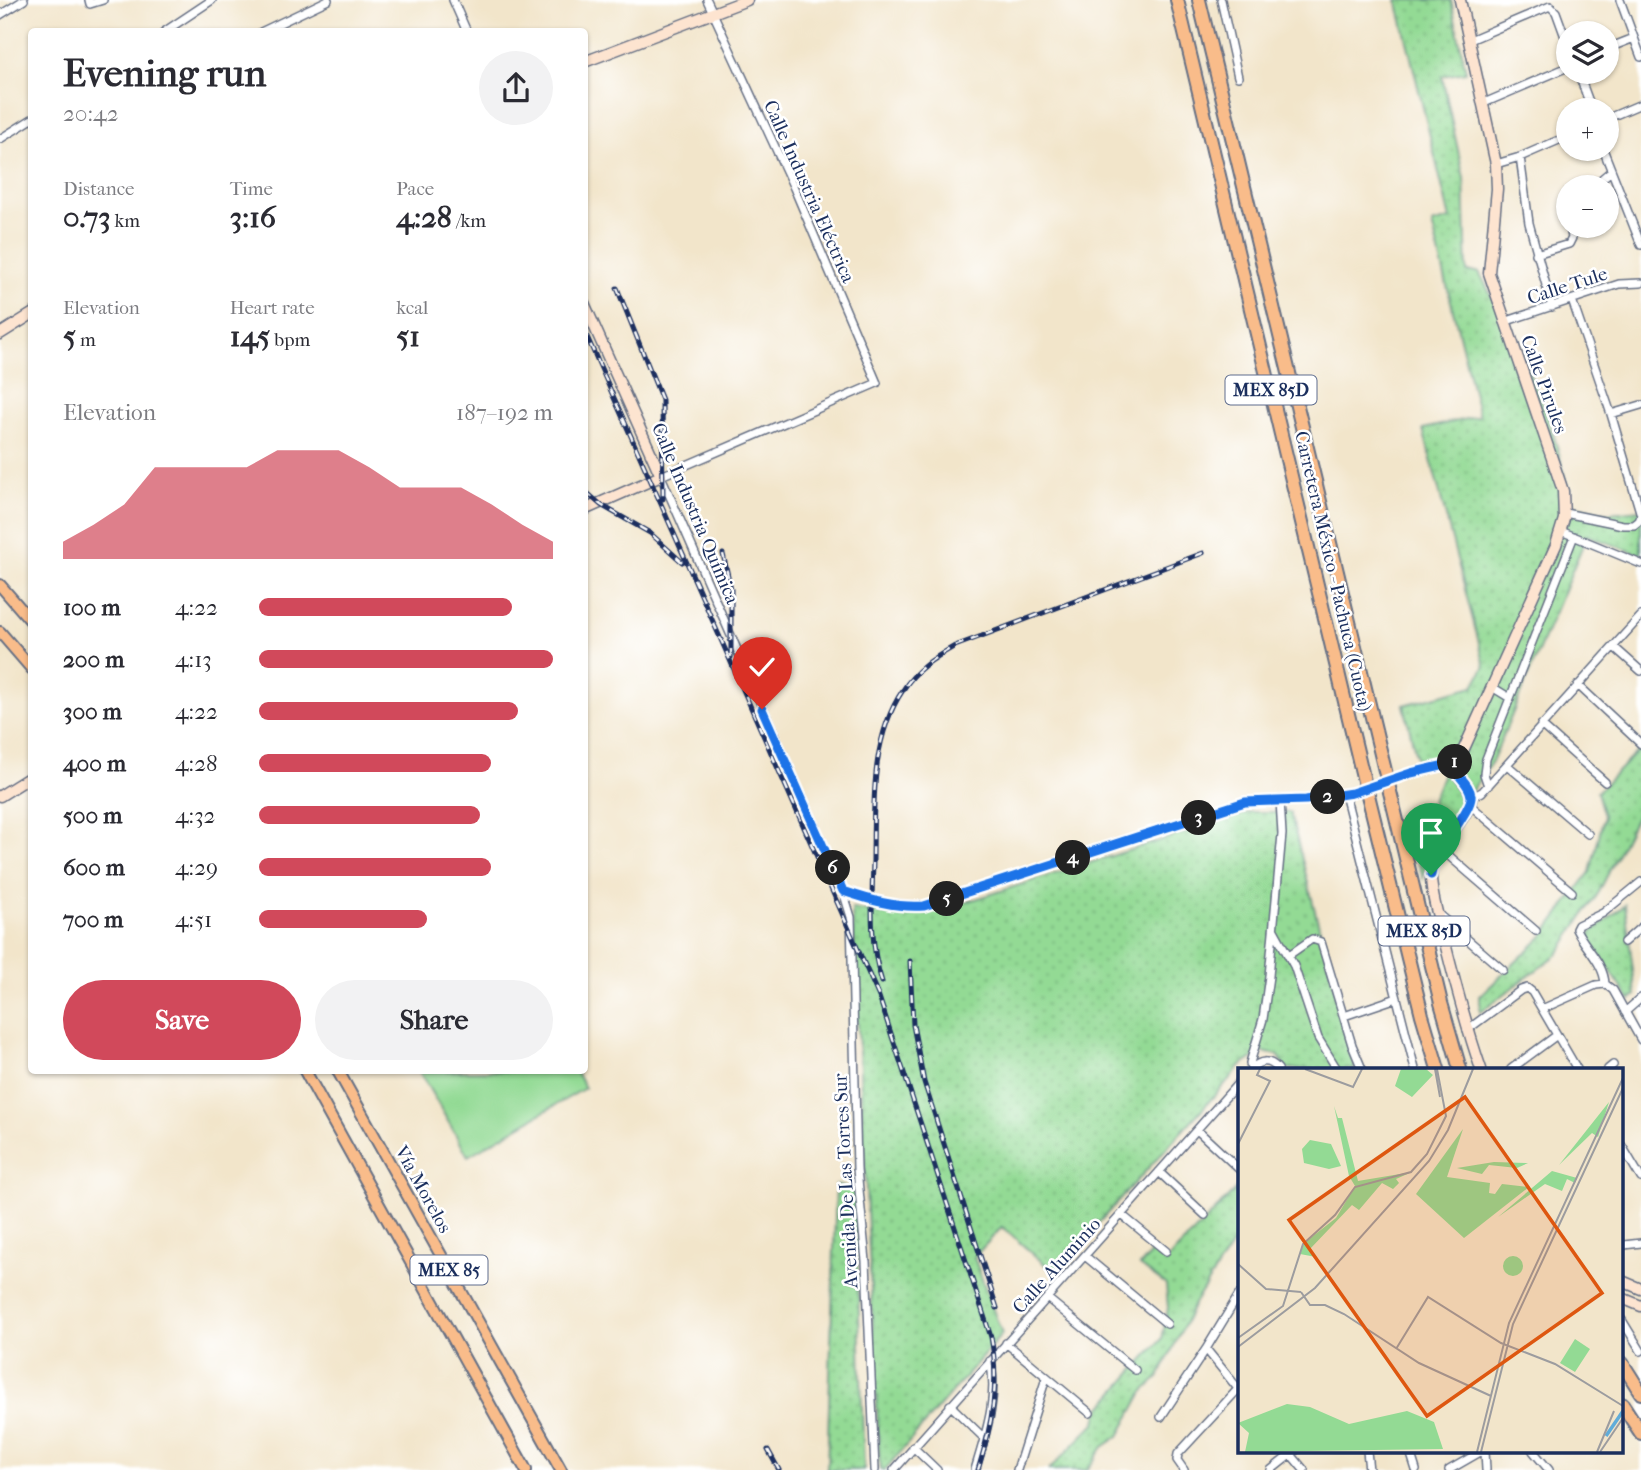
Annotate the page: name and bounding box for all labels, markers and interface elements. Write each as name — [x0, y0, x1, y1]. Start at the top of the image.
map controls — [1556, 21, 1619, 238]
button: layers — [1556, 21, 1619, 84]
text: Evening run — [63, 51, 266, 96]
button: share — [479, 51, 553, 125]
street label: Calle Industria Eléctrica — [759, 97, 859, 286]
button: + — [1556, 98, 1619, 161]
text: 20:42 — [63, 100, 119, 127]
button: − — [1556, 175, 1619, 238]
text: Distance — [63, 178, 134, 200]
text: Time — [230, 178, 273, 200]
text: Pace — [396, 178, 434, 200]
text: 0.73 — [63, 200, 110, 235]
text: 3:16 — [230, 200, 276, 235]
text: 4:28 — [396, 200, 452, 235]
text: km — [110, 210, 140, 232]
text: /km — [452, 210, 486, 232]
street label: Calle Tule — [1524, 263, 1610, 309]
text: Elevation — [63, 297, 140, 319]
text: Heart rate — [230, 297, 315, 319]
text: kcal — [396, 297, 428, 319]
text: 5 — [63, 319, 76, 354]
text: 145 — [230, 319, 270, 354]
text: 51 — [396, 319, 420, 354]
text: m — [76, 329, 96, 351]
text: bpm — [270, 329, 310, 351]
street label: Calle Pirules — [1516, 332, 1572, 436]
road number: MEX 85D — [1226, 376, 1316, 404]
text: Elevation — [63, 399, 156, 426]
text: 187–192 m — [456, 399, 553, 426]
street label: Calle Industria Química — [647, 420, 743, 607]
street label: Carretera México - Pachuca (Cuota) — [1290, 429, 1376, 713]
text: 100 m — [63, 594, 121, 621]
text: 4:22 — [175, 594, 218, 621]
pin — [732, 637, 792, 709]
text: 200 m — [63, 646, 124, 673]
text: 4:13 — [175, 646, 212, 673]
icon: check — [743, 648, 781, 686]
text: 300 m — [63, 698, 122, 725]
text: 4:22 — [175, 698, 218, 725]
pin: 1 — [1438, 744, 1472, 780]
text: 400 m — [63, 750, 126, 777]
text: 4:28 — [175, 750, 218, 777]
text: 1 — [1451, 750, 1458, 772]
pin: 2 — [1310, 780, 1346, 814]
text: 2 — [1323, 785, 1332, 807]
pin: 3 — [1182, 800, 1216, 836]
text: 500 m — [63, 802, 122, 829]
text: 4:32 — [175, 802, 215, 829]
pin — [1401, 803, 1461, 875]
text: 3 — [1195, 806, 1202, 828]
icon: arrive — [1412, 814, 1450, 852]
pin: 4 — [1056, 840, 1090, 876]
text: 4 — [1067, 846, 1078, 868]
pin: 6 — [816, 850, 850, 886]
text: 600 m — [63, 854, 125, 881]
text: 4:29 — [175, 854, 218, 881]
text: 6 — [827, 856, 838, 878]
pin: 5 — [930, 881, 964, 916]
text: 5 — [942, 887, 951, 909]
text: 700 m — [63, 906, 123, 933]
text: 4:51 — [175, 906, 212, 933]
road number: MEX 85D — [1378, 916, 1470, 946]
button: Save — [63, 980, 301, 1060]
button: Share — [315, 980, 553, 1060]
inset map — [1238, 1068, 1624, 1452]
street label: Avenida De Las Torres Sur — [829, 1072, 863, 1290]
street label: Vía Morelos — [390, 1141, 456, 1237]
street label: Calle Aluminio — [1008, 1213, 1106, 1318]
road number: MEX 85 — [410, 1255, 488, 1284]

